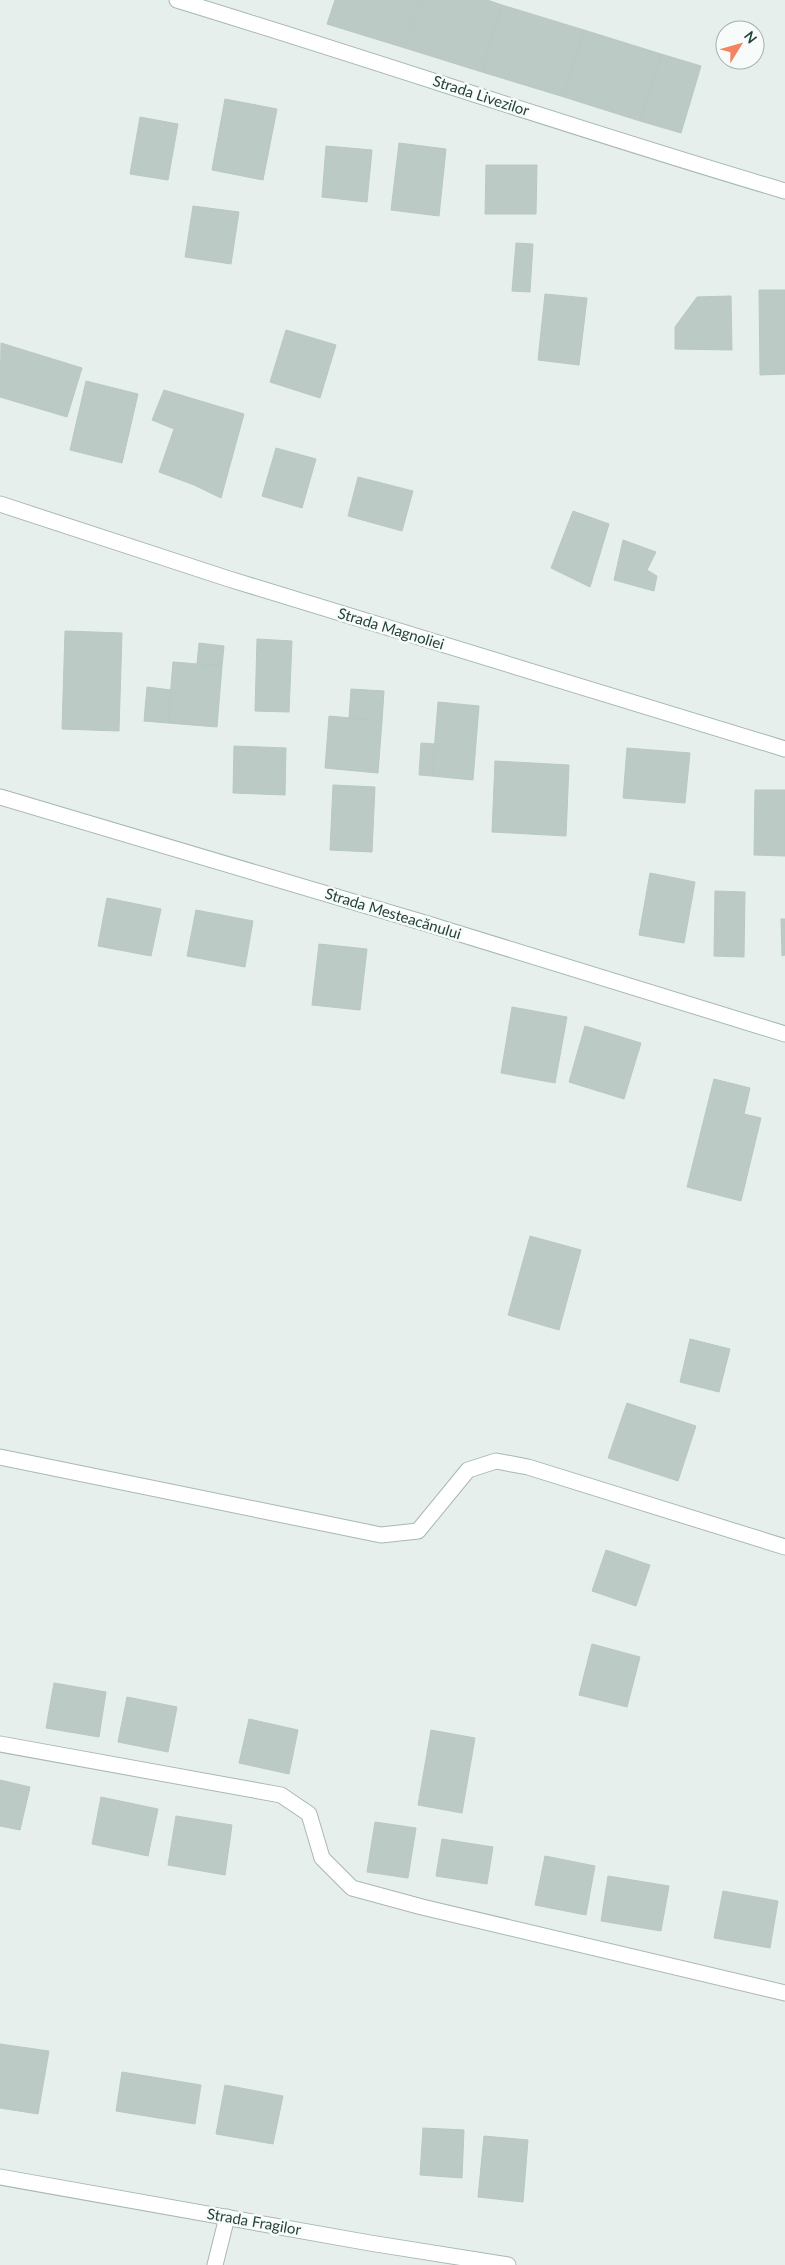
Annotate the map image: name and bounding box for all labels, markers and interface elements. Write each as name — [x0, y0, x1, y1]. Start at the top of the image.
north arrow — [715, 20, 765, 70]
text: N — [741, 27, 761, 46]
street label: Strada Livezilor — [431, 71, 532, 119]
street label: Strada Magnoliei — [336, 603, 447, 653]
street label: Strada Mesteacănului — [323, 884, 464, 942]
street label: Strada Fragilor — [206, 2204, 303, 2238]

